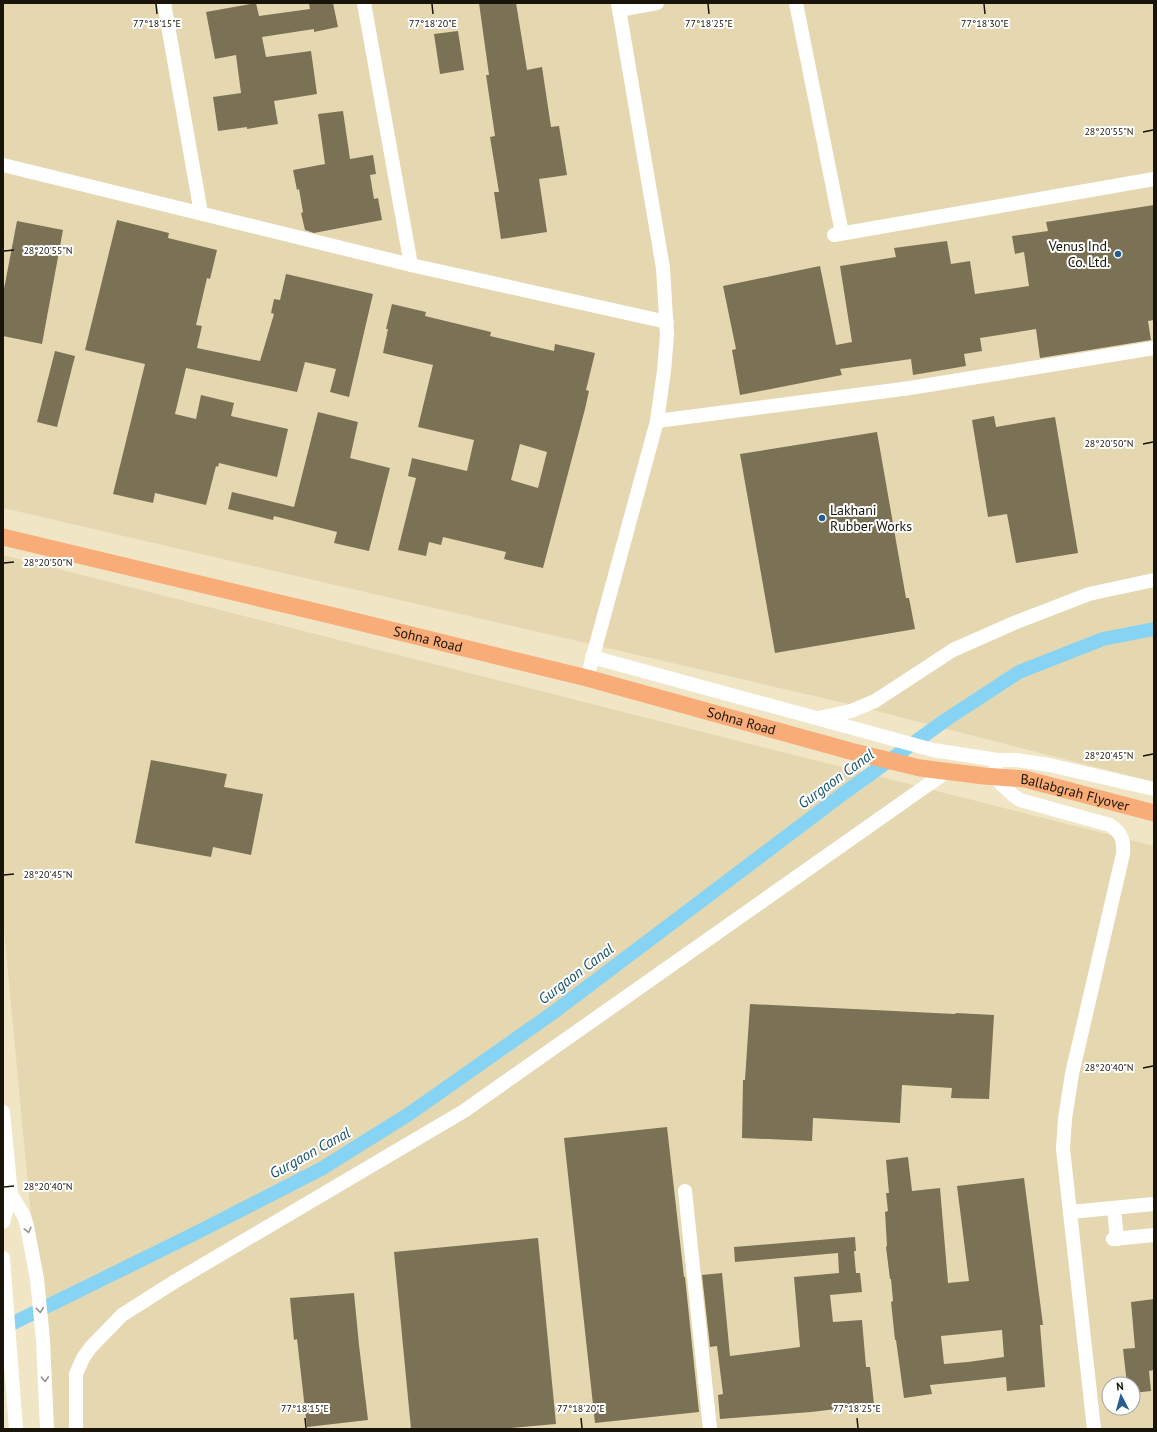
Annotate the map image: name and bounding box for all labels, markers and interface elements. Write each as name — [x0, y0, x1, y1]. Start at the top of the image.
text: 77°18'15"E — [133, 17, 181, 30]
text: 77°18'20"E — [409, 17, 457, 30]
text: 77°18'25"E — [685, 17, 733, 30]
text: 77°18'30"E — [961, 17, 1009, 30]
text: 28°20'55"N — [1084, 125, 1134, 138]
place label: Venus Ind. Co. Ltd. — [1048, 237, 1110, 271]
text: 28°20'55"N — [23, 244, 73, 257]
marker: Venus Ind. Co. Ltd. — [1113, 249, 1123, 259]
text: 28°20'50"N — [1084, 437, 1134, 450]
place label: Lakhani Rubber Works — [830, 501, 912, 535]
marker: Lakhani Rubber Works — [817, 513, 827, 523]
text: 28°20'50"N — [23, 556, 73, 569]
street label: Sohna Road — [391, 622, 464, 656]
street label: Sohna Road — [705, 703, 778, 739]
water label: Gurgaon Canal — [794, 745, 878, 813]
text: 28°20'45"N — [1084, 749, 1134, 762]
street label: Ballabgrah Flyover — [1020, 770, 1132, 815]
text: 28°20'45"N — [23, 868, 73, 881]
water label: Gurgaon Canal — [534, 939, 617, 1008]
text: 28°20'40"N — [1084, 1061, 1134, 1074]
water label: Gurgaon Canal — [266, 1123, 354, 1183]
text: 28°20'40"N — [23, 1180, 73, 1193]
one-way arrow — [23, 1226, 31, 1233]
one-way arrow — [35, 1307, 44, 1313]
one-way arrow — [40, 1376, 49, 1382]
north arrow — [1101, 1376, 1141, 1416]
text: N — [1116, 1379, 1124, 1393]
text: 77°18'15"E — [281, 1402, 329, 1415]
text: 77°18'20"E — [557, 1402, 605, 1415]
text: 77°18'25"E — [833, 1402, 881, 1415]

